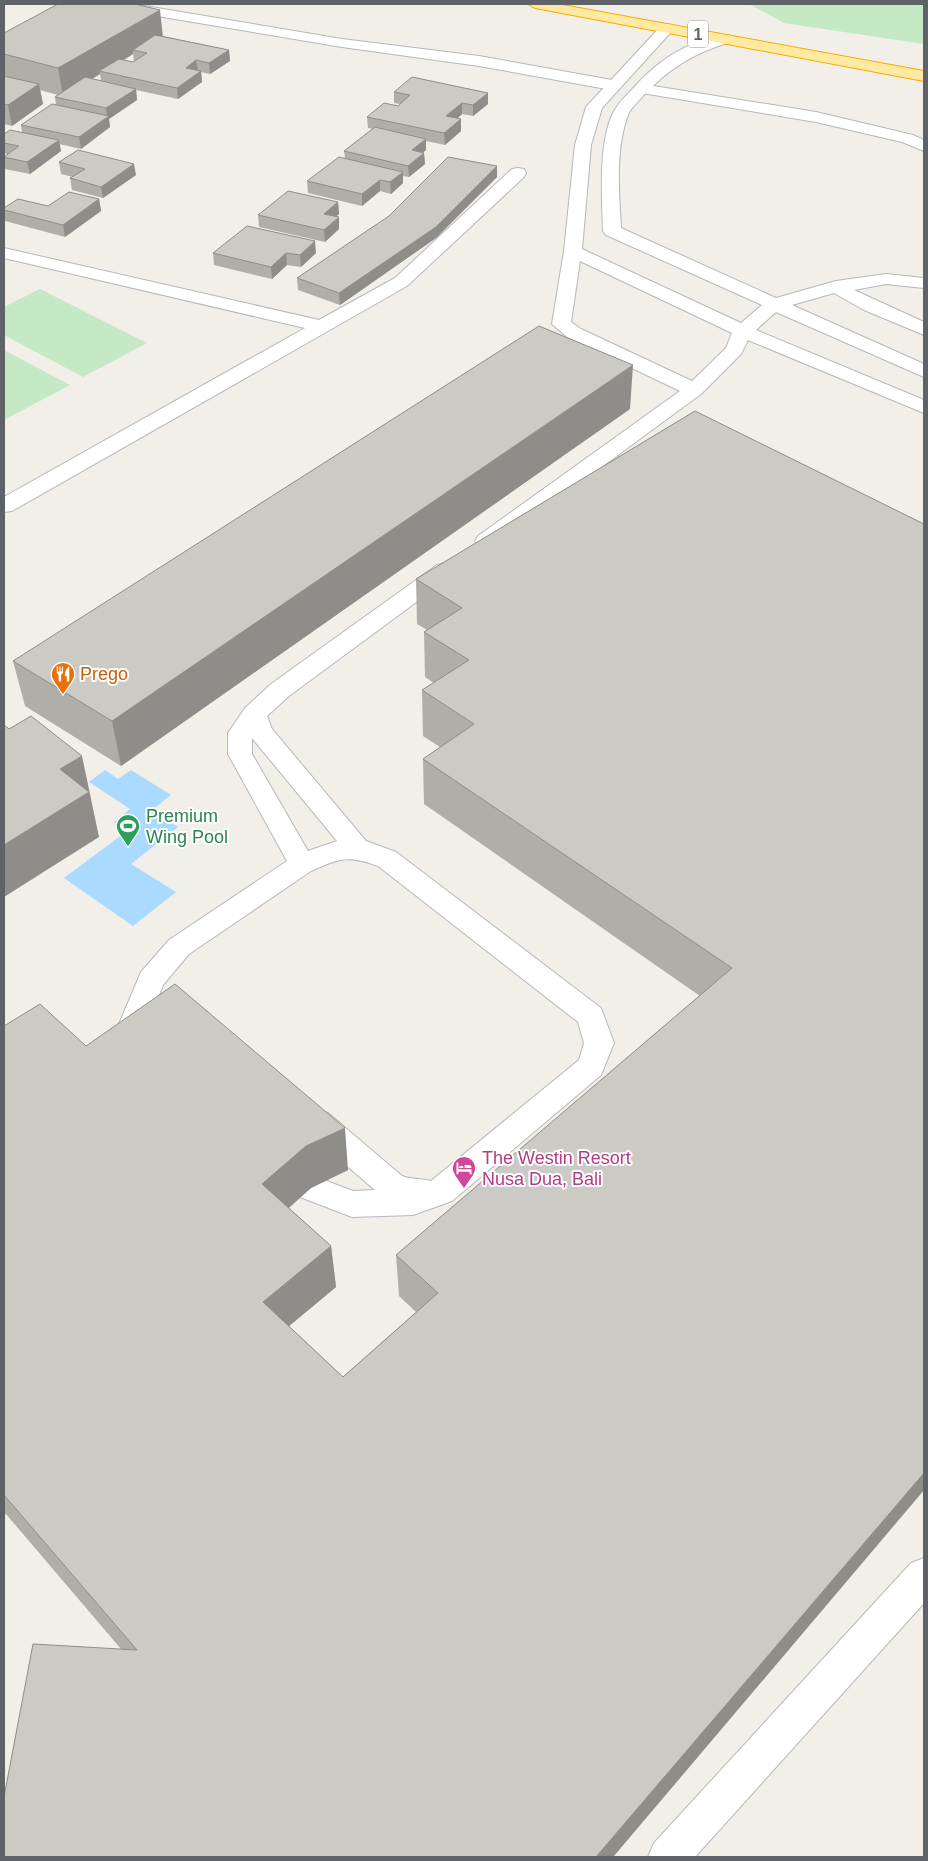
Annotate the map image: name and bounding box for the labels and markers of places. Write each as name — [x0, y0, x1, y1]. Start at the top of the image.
restaurant icon: Prego — [50, 661, 76, 695]
place label: Prego — [80, 664, 128, 684]
place label: Premium Wing Pool — [146, 806, 228, 847]
sports icon: Premium Wing Pool — [115, 813, 141, 847]
place label: The Westin Resort Nusa Dua, Bali — [482, 1148, 631, 1189]
hotel icon: The Westin Resort Nusa Dua, Bali — [451, 1155, 477, 1189]

